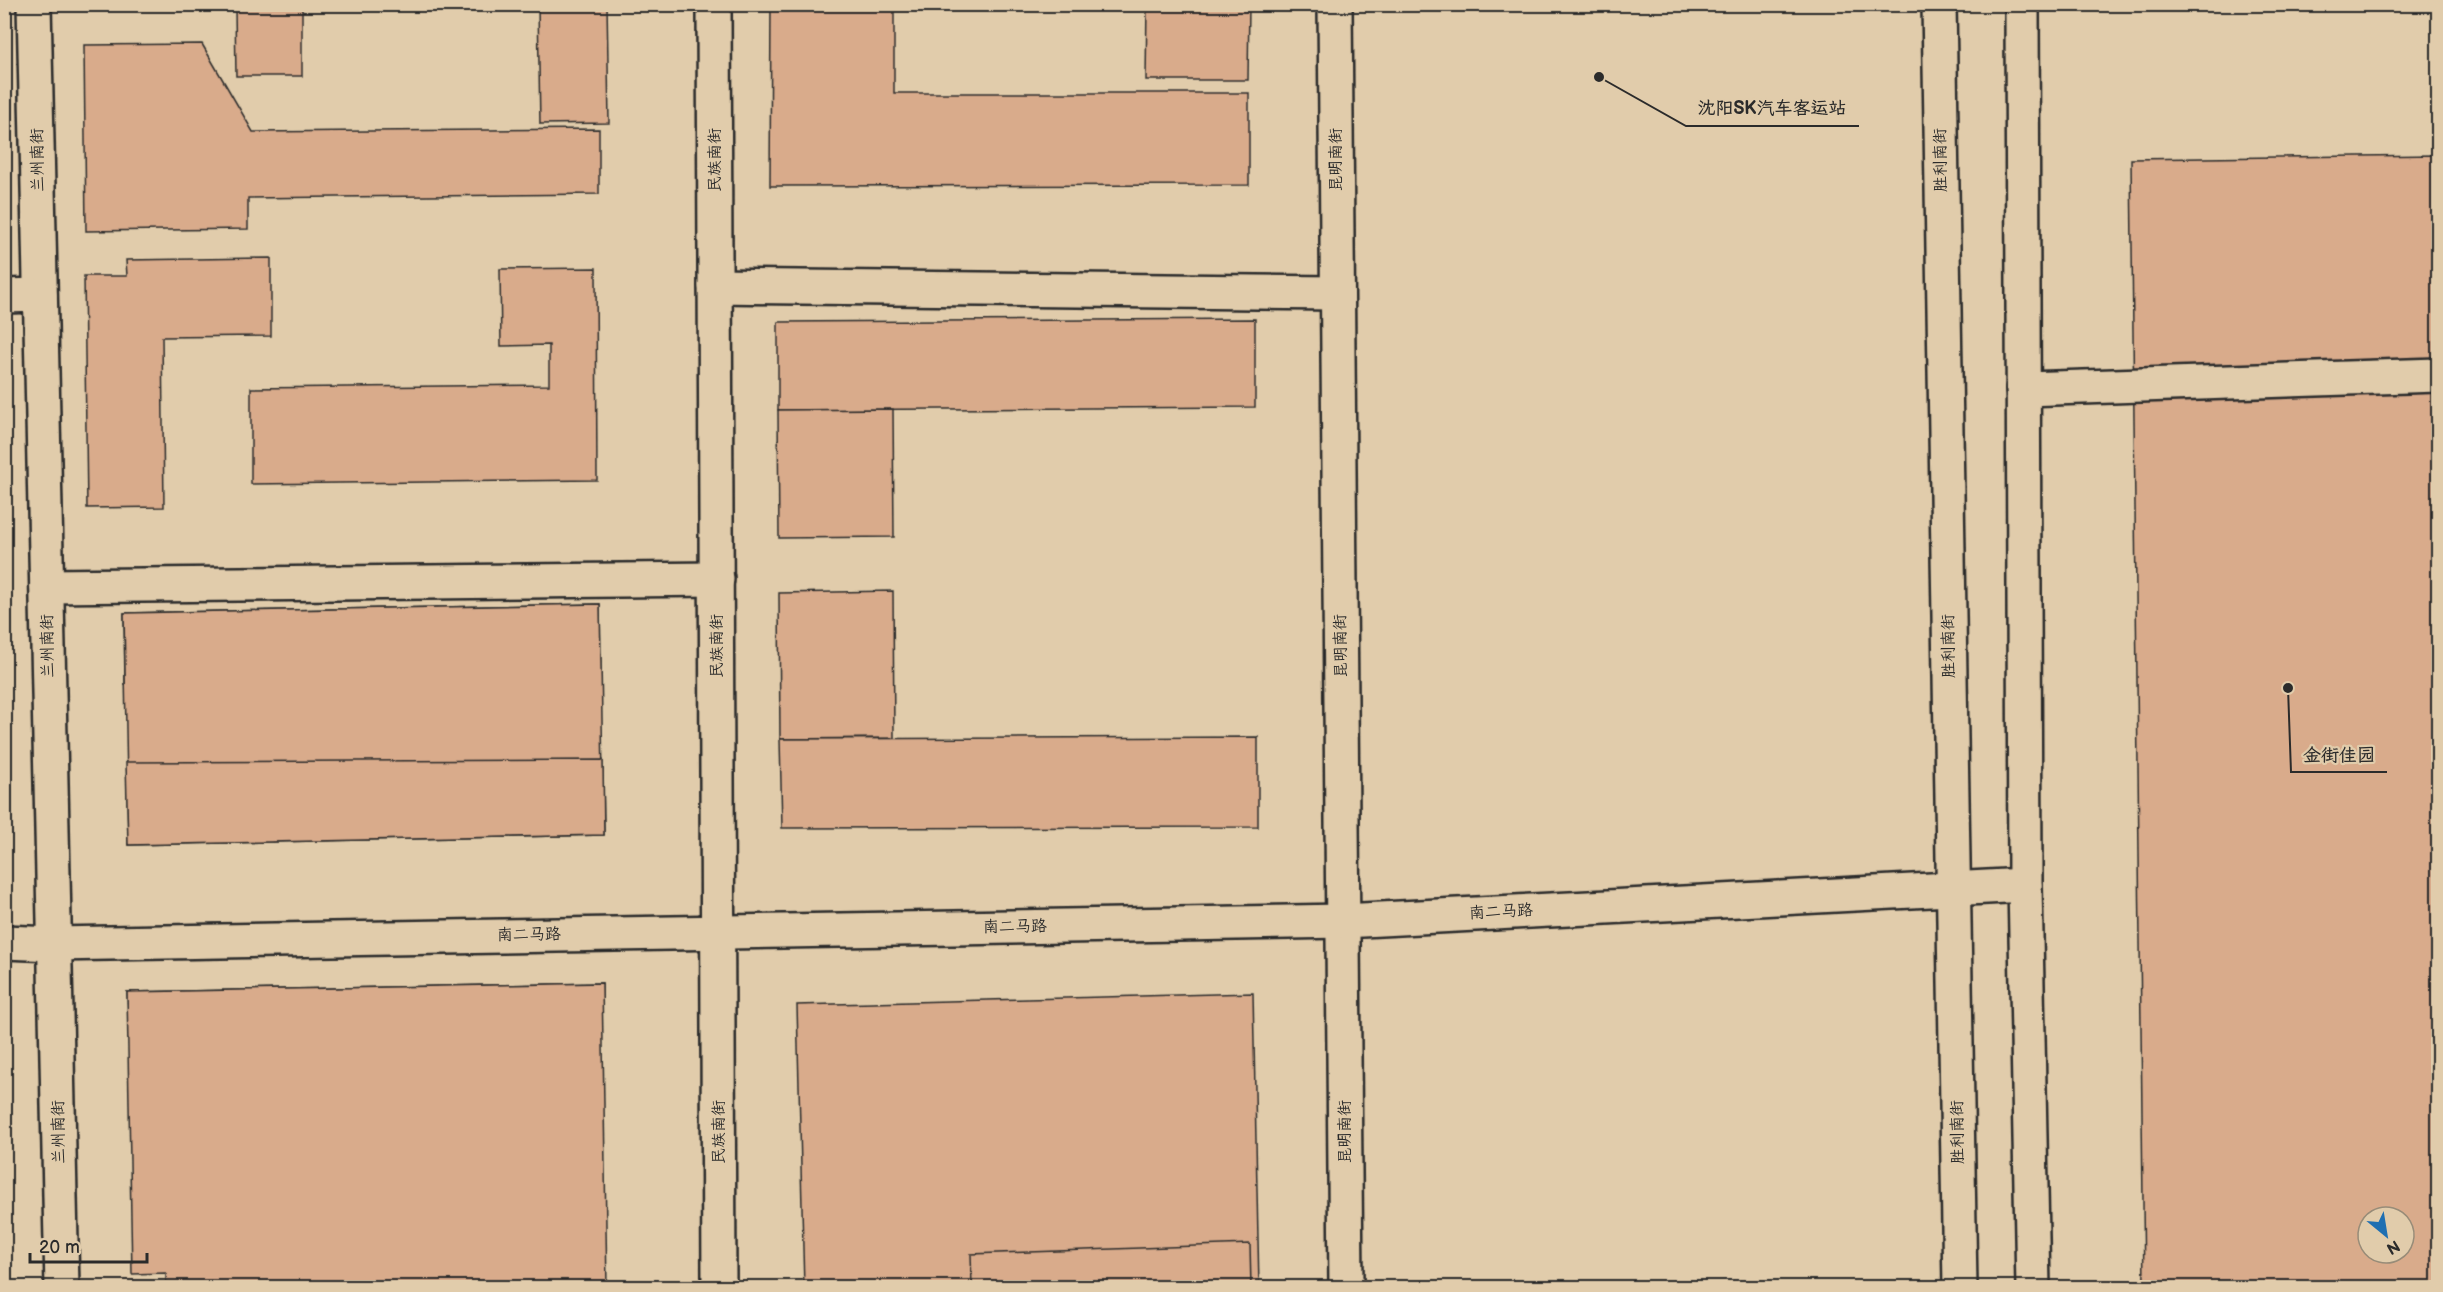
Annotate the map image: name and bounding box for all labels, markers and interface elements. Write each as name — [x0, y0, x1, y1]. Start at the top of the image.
callout: 沈阳SK汽车客运站 — [1686, 90, 1859, 126]
text: 沈阳SK汽车客运站 — [1697, 98, 1847, 119]
street label: 兰州南街 — [28, 128, 48, 192]
street label: 民族南街 — [706, 128, 725, 192]
street label: 昆明南街 — [1327, 128, 1346, 192]
street label: 胜利南街 — [1931, 128, 1951, 192]
street label: 兰州南街 — [38, 614, 58, 678]
street label: 民族南街 — [708, 614, 727, 678]
street label: 昆明南街 — [1331, 614, 1351, 678]
street label: 胜利南街 — [1939, 614, 1959, 678]
callout: 金街佳园 — [2291, 736, 2387, 772]
text: 金街佳园 — [2303, 745, 2375, 766]
street label: 南二马路 — [1469, 901, 1533, 923]
street label: 南二马路 — [983, 917, 1047, 937]
street label: 南二马路 — [497, 925, 561, 945]
street label: 兰州南街 — [49, 1100, 69, 1164]
street label: 民族南街 — [710, 1100, 729, 1164]
street label: 昆明南街 — [1336, 1100, 1355, 1164]
street label: 胜利南街 — [1948, 1100, 1968, 1164]
north arrow — [2356, 1205, 2416, 1265]
scale bar — [30, 1226, 147, 1264]
text: N — [2383, 1235, 2403, 1258]
text: 20 m — [39, 1237, 80, 1258]

